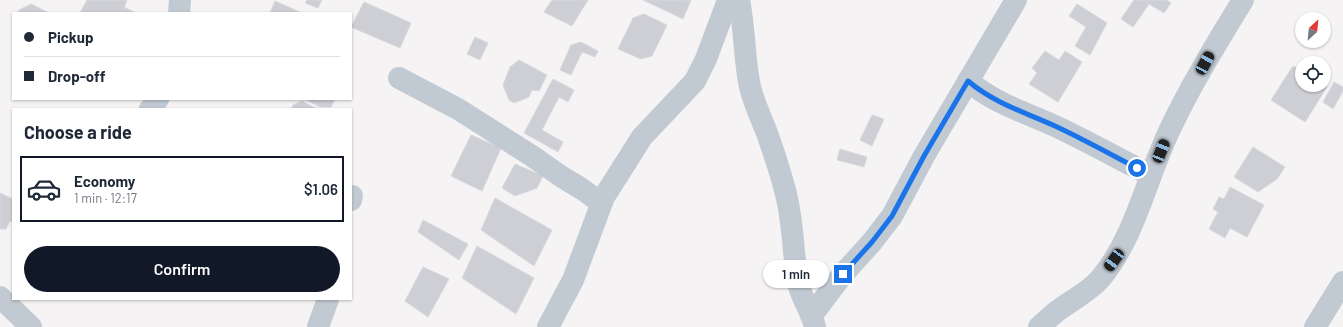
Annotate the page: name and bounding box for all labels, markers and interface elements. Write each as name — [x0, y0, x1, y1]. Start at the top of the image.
north arrow — [1295, 12, 1331, 48]
map controls — [1295, 12, 1331, 92]
text: Pickup — [48, 28, 94, 46]
car — [1194, 50, 1216, 76]
button: locate — [1295, 56, 1331, 92]
text: Drop-off — [48, 67, 106, 85]
text: Choose a ride — [24, 121, 132, 143]
car — [1151, 138, 1171, 164]
route start — [1128, 159, 1146, 177]
icon: car — [26, 171, 62, 207]
text: Economy — [74, 172, 135, 190]
text: $1.06 — [304, 180, 338, 198]
text: 1 min · 12:17 — [74, 190, 137, 206]
button: Confirm — [24, 246, 340, 292]
car — [1102, 247, 1126, 273]
callout: 1 min — [763, 260, 829, 288]
route end — [834, 265, 852, 283]
text: 1 min — [782, 266, 810, 282]

